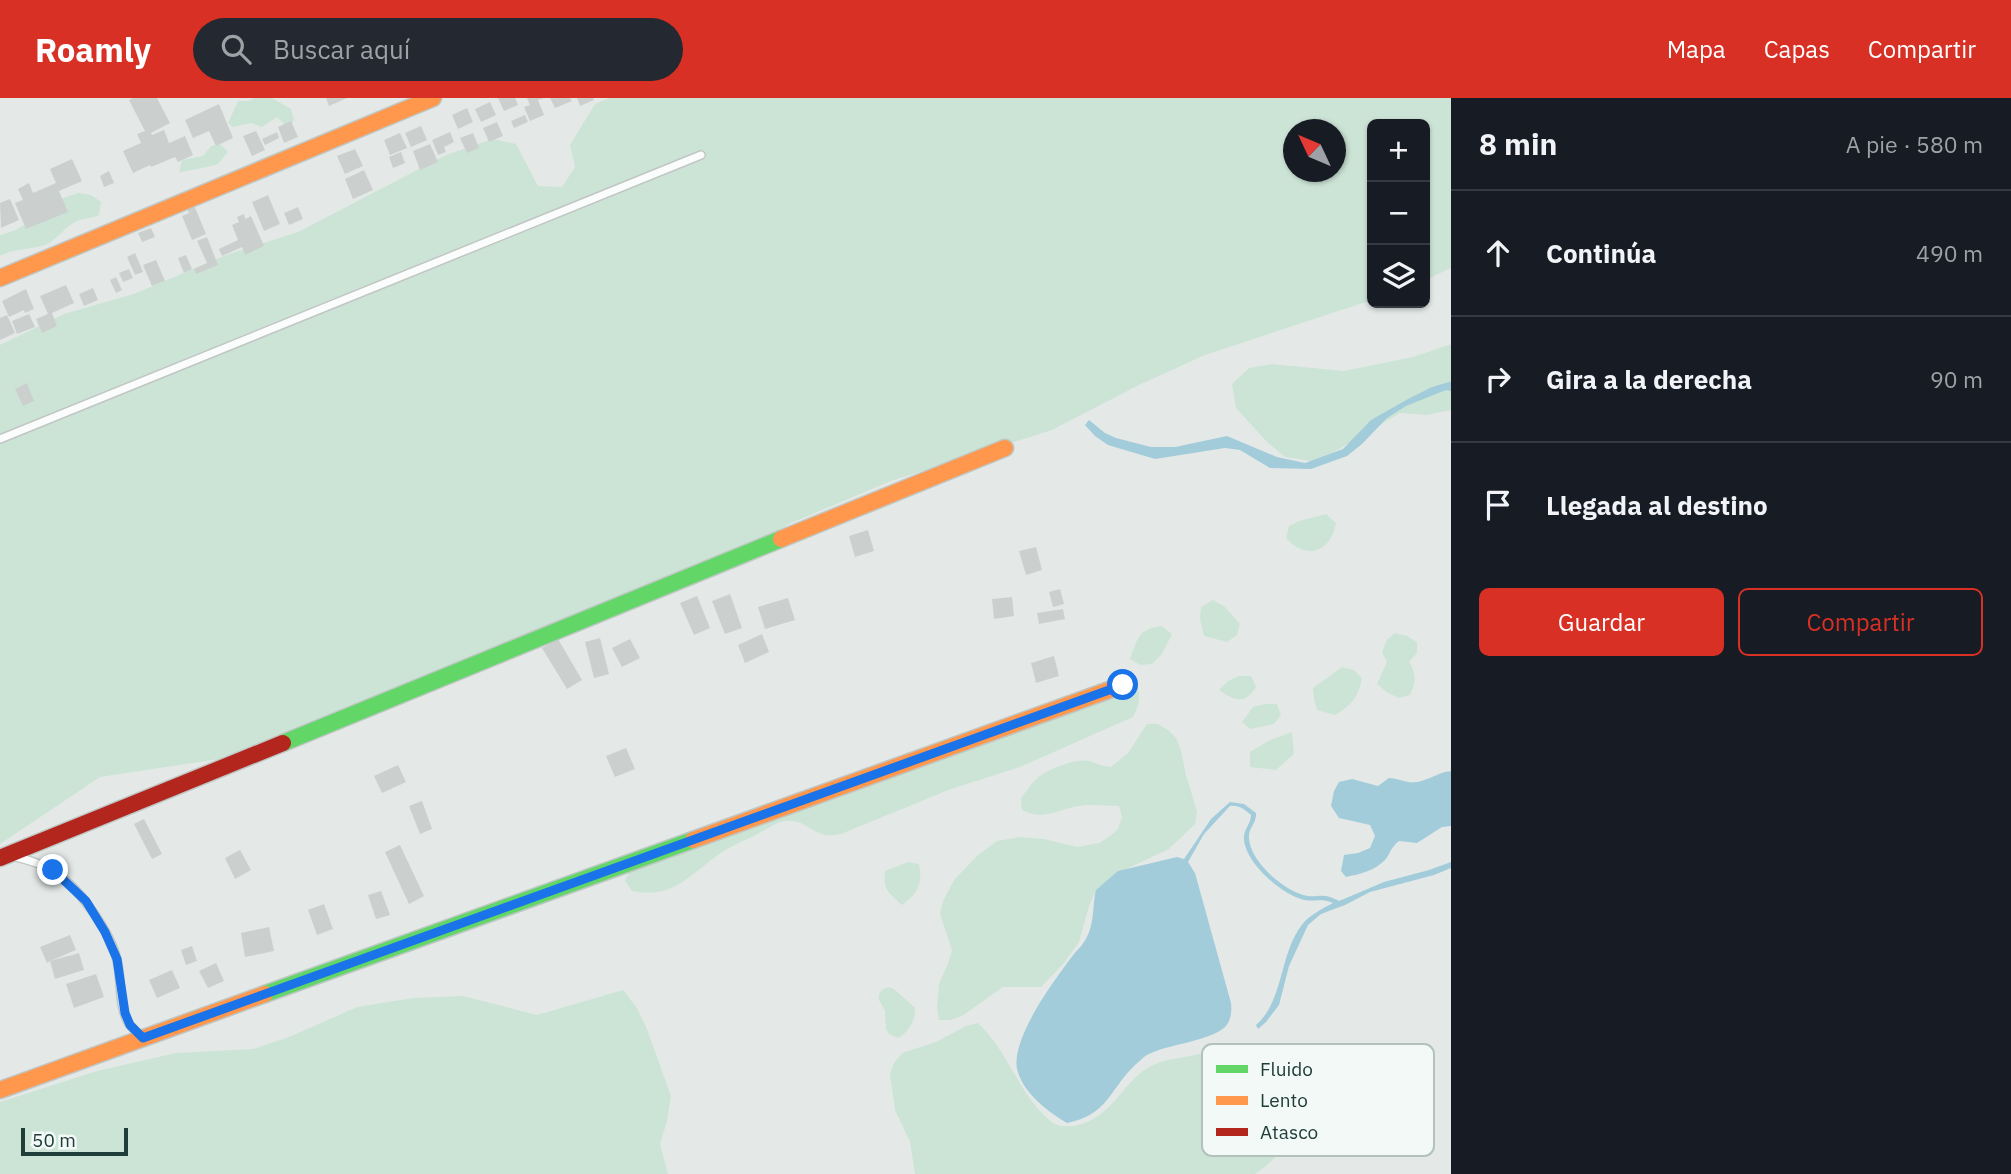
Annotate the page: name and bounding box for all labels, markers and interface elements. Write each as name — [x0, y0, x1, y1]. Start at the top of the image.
search box — [193, 18, 683, 81]
text: Roamly — [35, 28, 151, 71]
icon: search — [217, 30, 255, 68]
text: Buscar aquí — [273, 32, 410, 66]
text: Mapa — [1667, 33, 1726, 65]
text: Capas — [1764, 33, 1830, 65]
text: Compartir — [1868, 33, 1976, 65]
north arrow — [1283, 119, 1346, 182]
map controls — [1367, 119, 1430, 308]
button: + — [1367, 119, 1430, 182]
text: 8 min — [1479, 124, 1557, 163]
text: A pie · 580 m — [1846, 129, 1983, 159]
button: − — [1367, 182, 1430, 245]
icon: ahead — [1479, 234, 1517, 272]
text: Continúa — [1546, 236, 1656, 270]
text: 490 m — [1916, 238, 1983, 268]
button: layers — [1367, 245, 1430, 308]
icon: right — [1479, 360, 1517, 398]
text: Gira a la derecha — [1546, 362, 1752, 396]
text: 90 m — [1930, 364, 1983, 394]
icon: arrive — [1479, 486, 1517, 524]
text: Llegada al destino — [1546, 488, 1768, 522]
button: Guardar — [1479, 588, 1724, 656]
button: Compartir — [1738, 588, 1983, 656]
route start — [1107, 669, 1138, 700]
route end — [37, 854, 68, 885]
legend — [1202, 1044, 1434, 1156]
text: Fluido — [1260, 1057, 1313, 1081]
text: Lento — [1260, 1088, 1308, 1112]
text: Atasco — [1260, 1120, 1318, 1144]
scale bar — [21, 1125, 128, 1157]
text: 50 m — [32, 1128, 76, 1152]

